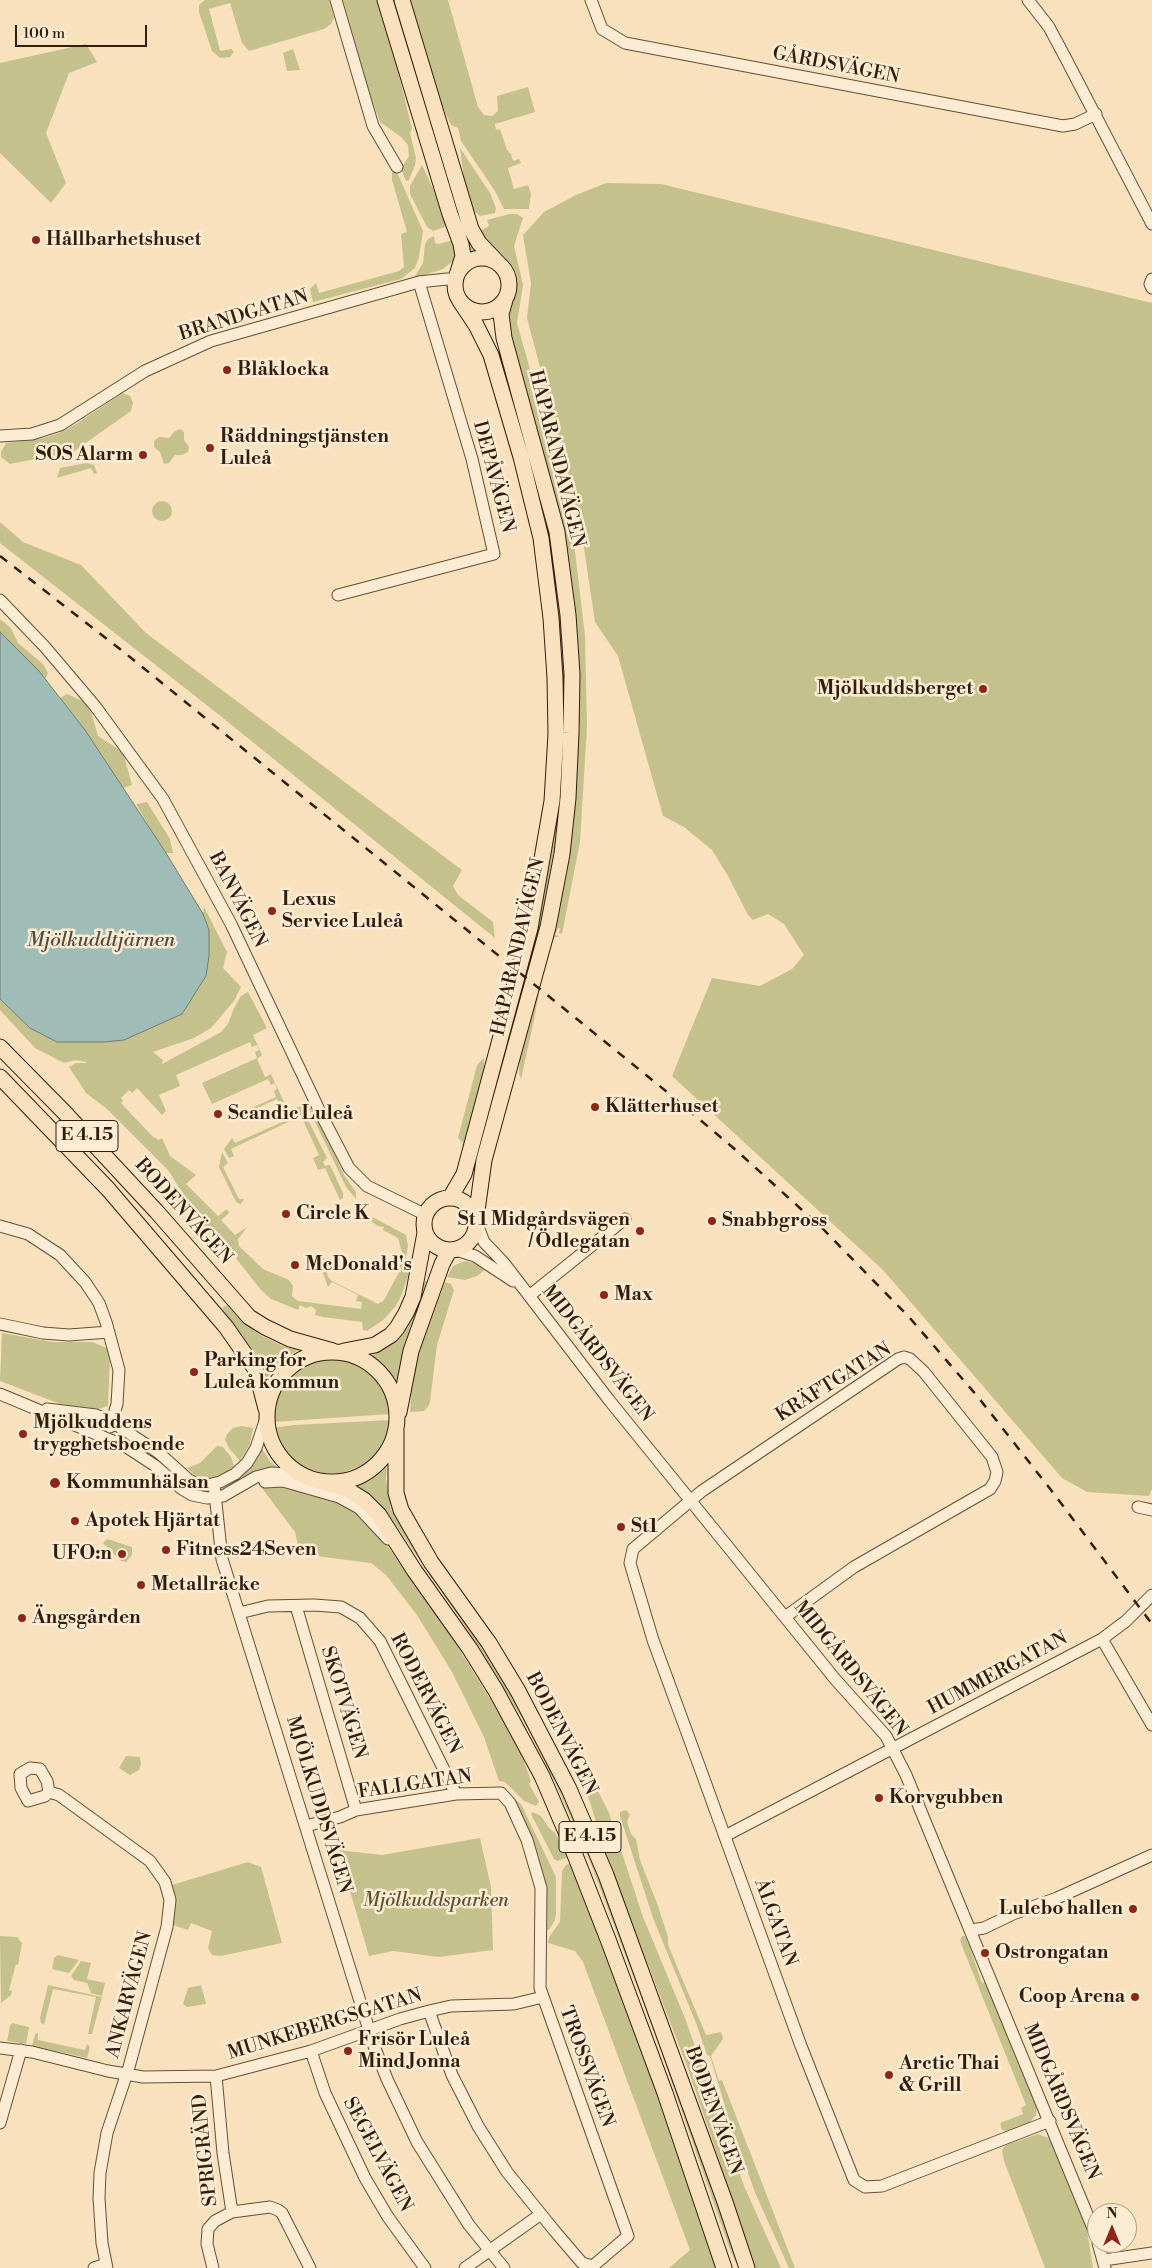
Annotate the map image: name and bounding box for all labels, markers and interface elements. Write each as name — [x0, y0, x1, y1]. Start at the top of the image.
scale bar — [18, 15, 150, 47]
text: 100 m — [23, 24, 65, 43]
street label: GÅRDSVÄGEN — [771, 43, 901, 89]
place label: Hållbarhetshuset — [46, 229, 201, 251]
marker: Hållbarhetshuset — [30, 234, 42, 246]
street label: BRANDGATAN — [177, 286, 311, 346]
place label: Blåklocka — [237, 359, 329, 381]
marker: Blåklocka — [221, 364, 233, 376]
street label: HAPARANDAVÄGEN — [523, 368, 589, 550]
street label: DEPÅVÄGEN — [467, 419, 519, 535]
place label: Räddningstjänsten Luleå — [220, 426, 389, 470]
marker: Räddningstjänsten Luleå — [204, 442, 216, 454]
place label: SOS Alarm — [35, 444, 133, 466]
marker: SOS Alarm — [137, 449, 149, 461]
place label: Mjölkuddsberget — [817, 678, 973, 700]
marker: Mjölkuddsberget — [977, 683, 989, 695]
street label: BANVÄGEN — [203, 848, 271, 952]
street label: HAPARANDAVÄGEN — [487, 856, 551, 1038]
place label: Lexus Service Luleå — [282, 889, 403, 933]
marker: Lexus Service Luleå — [266, 905, 278, 917]
water label: Mjölkuddtjärnen — [27, 929, 175, 953]
place label: Klätterhuset — [605, 1096, 718, 1118]
marker: Klätterhuset — [589, 1101, 601, 1113]
place label: Scandic Luleå — [228, 1103, 353, 1125]
marker: Scandic Luleå — [212, 1108, 224, 1120]
road number: E 4.15 — [56, 1120, 118, 1152]
street label: BODENVÄGEN — [129, 1154, 237, 1270]
place label: Circle K — [296, 1203, 370, 1225]
marker: Circle K — [280, 1208, 292, 1220]
place label: St 1 Midgårdsvägen / Ödlegatan — [458, 1209, 630, 1253]
place label: Snabbgross — [722, 1210, 827, 1232]
marker: Snabbgross — [706, 1215, 718, 1227]
marker: St 1 Midgårdsvägen / Ödlegatan — [634, 1225, 646, 1237]
place label: McDonald's — [305, 1254, 412, 1276]
marker: McDonald's — [289, 1259, 301, 1271]
street label: MIDGÅRDSVÄGEN — [536, 1281, 658, 1427]
place label: Max — [614, 1284, 653, 1306]
marker: Max — [598, 1289, 610, 1301]
street label: KRÄFTGATAN — [772, 1338, 896, 1428]
place label: Parking for Luleå kommun — [204, 1350, 339, 1394]
marker: Parking for Luleå kommun — [188, 1366, 200, 1378]
place label: Mjölkuddens trygghetsboende — [33, 1412, 185, 1456]
marker: Mjölkuddens trygghetsboende — [17, 1428, 29, 1440]
place label: Kommunhälsan — [66, 1472, 209, 1494]
marker: Kommunhälsan — [48, 1476, 62, 1490]
place label: Apotek Hjärtat — [85, 1510, 220, 1532]
marker: Apotek Hjärtat — [69, 1515, 81, 1527]
place label: St1 — [631, 1516, 658, 1538]
marker: St1 — [615, 1521, 627, 1533]
place label: Fitness24Seven — [176, 1539, 317, 1561]
place label: UFO:n — [52, 1543, 112, 1565]
marker: Fitness24Seven — [160, 1544, 172, 1556]
marker: UFO:n — [116, 1548, 128, 1560]
place label: Metallräcke — [151, 1574, 260, 1596]
marker: Metallräcke — [135, 1579, 147, 1591]
street label: MIDGÅRDSVÄGEN — [788, 1597, 912, 1741]
place label: Ängsgården — [32, 1607, 141, 1629]
marker: Ängsgården — [16, 1612, 28, 1624]
street label: HUMMERGATAN — [924, 1628, 1072, 1720]
street label: RODERVÄGEN — [385, 1630, 465, 1758]
street label: SKOTVÄGEN — [315, 1644, 371, 1762]
street label: BODENVÄGEN — [520, 1669, 602, 1799]
street label: MJÖLKUDDSVÄGEN — [280, 1713, 356, 1897]
street label: FALLGATAN — [357, 1766, 473, 1804]
place label: Korvgubben — [889, 1787, 1003, 1809]
marker: Korvgubben — [873, 1792, 885, 1804]
road number: E 4.15 — [559, 1821, 621, 1852]
street label: ÅLGATAN — [749, 1876, 801, 1970]
park label: Mjölkuddsparken — [363, 1890, 509, 1912]
place label: Lulebo hallen — [999, 1898, 1123, 1920]
marker: Lulebo hallen — [1127, 1903, 1139, 1915]
street label: ANKARVÄGEN — [102, 1929, 158, 2061]
place label: Ostrongatan — [995, 1942, 1109, 1964]
marker: Ostrongatan — [979, 1947, 991, 1959]
street label: MUNKEBERGSGATAN — [225, 1985, 425, 2065]
place label: Coop Arena — [1019, 1986, 1125, 2008]
marker: Coop Arena — [1129, 1991, 1141, 2003]
street label: TROSSVÄGEN — [554, 2003, 618, 2131]
street label: MIDGÅRDSVÄGEN — [1018, 2020, 1104, 2184]
place label: Frisör Luleå Mind Jonna — [358, 2029, 470, 2073]
street label: BODENVÄGEN — [679, 2044, 747, 2178]
marker: Frisör Luleå Mind Jonna — [342, 2045, 354, 2057]
place label: Arctic Thai & Grill — [899, 2053, 999, 2097]
marker: Arctic Thai & Grill — [883, 2069, 895, 2081]
street label: SPRIGRÄND — [189, 2093, 223, 2207]
street label: SEGELVÄGEN — [337, 2094, 417, 2216]
north arrow — [1087, 2203, 1137, 2253]
text: N — [1106, 2205, 1118, 2223]

